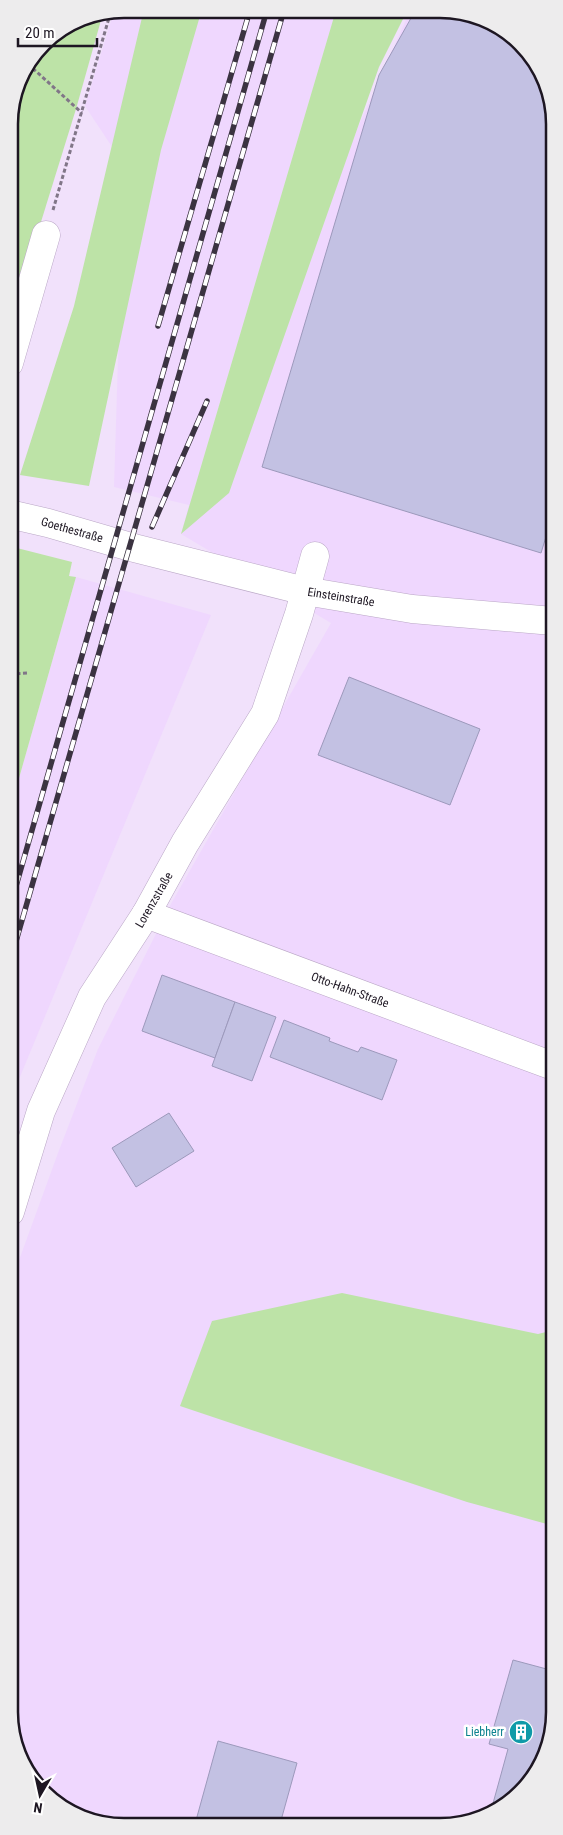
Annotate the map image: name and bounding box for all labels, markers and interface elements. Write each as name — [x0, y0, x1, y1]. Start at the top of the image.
scale bar — [18, 15, 96, 47]
text: 20 m — [25, 24, 55, 42]
street label: Goethestraße — [39, 514, 105, 546]
street label: Einsteinstraße — [306, 585, 376, 609]
street label: Lorenzstraße — [132, 869, 176, 930]
street label: Otto-Hahn-Straße — [309, 969, 391, 1011]
building icon: Liebherr — [508, 1719, 534, 1745]
place label: Liebherr — [465, 1725, 504, 1739]
north arrow — [15, 1770, 65, 1820]
text: N — [32, 1799, 43, 1816]

